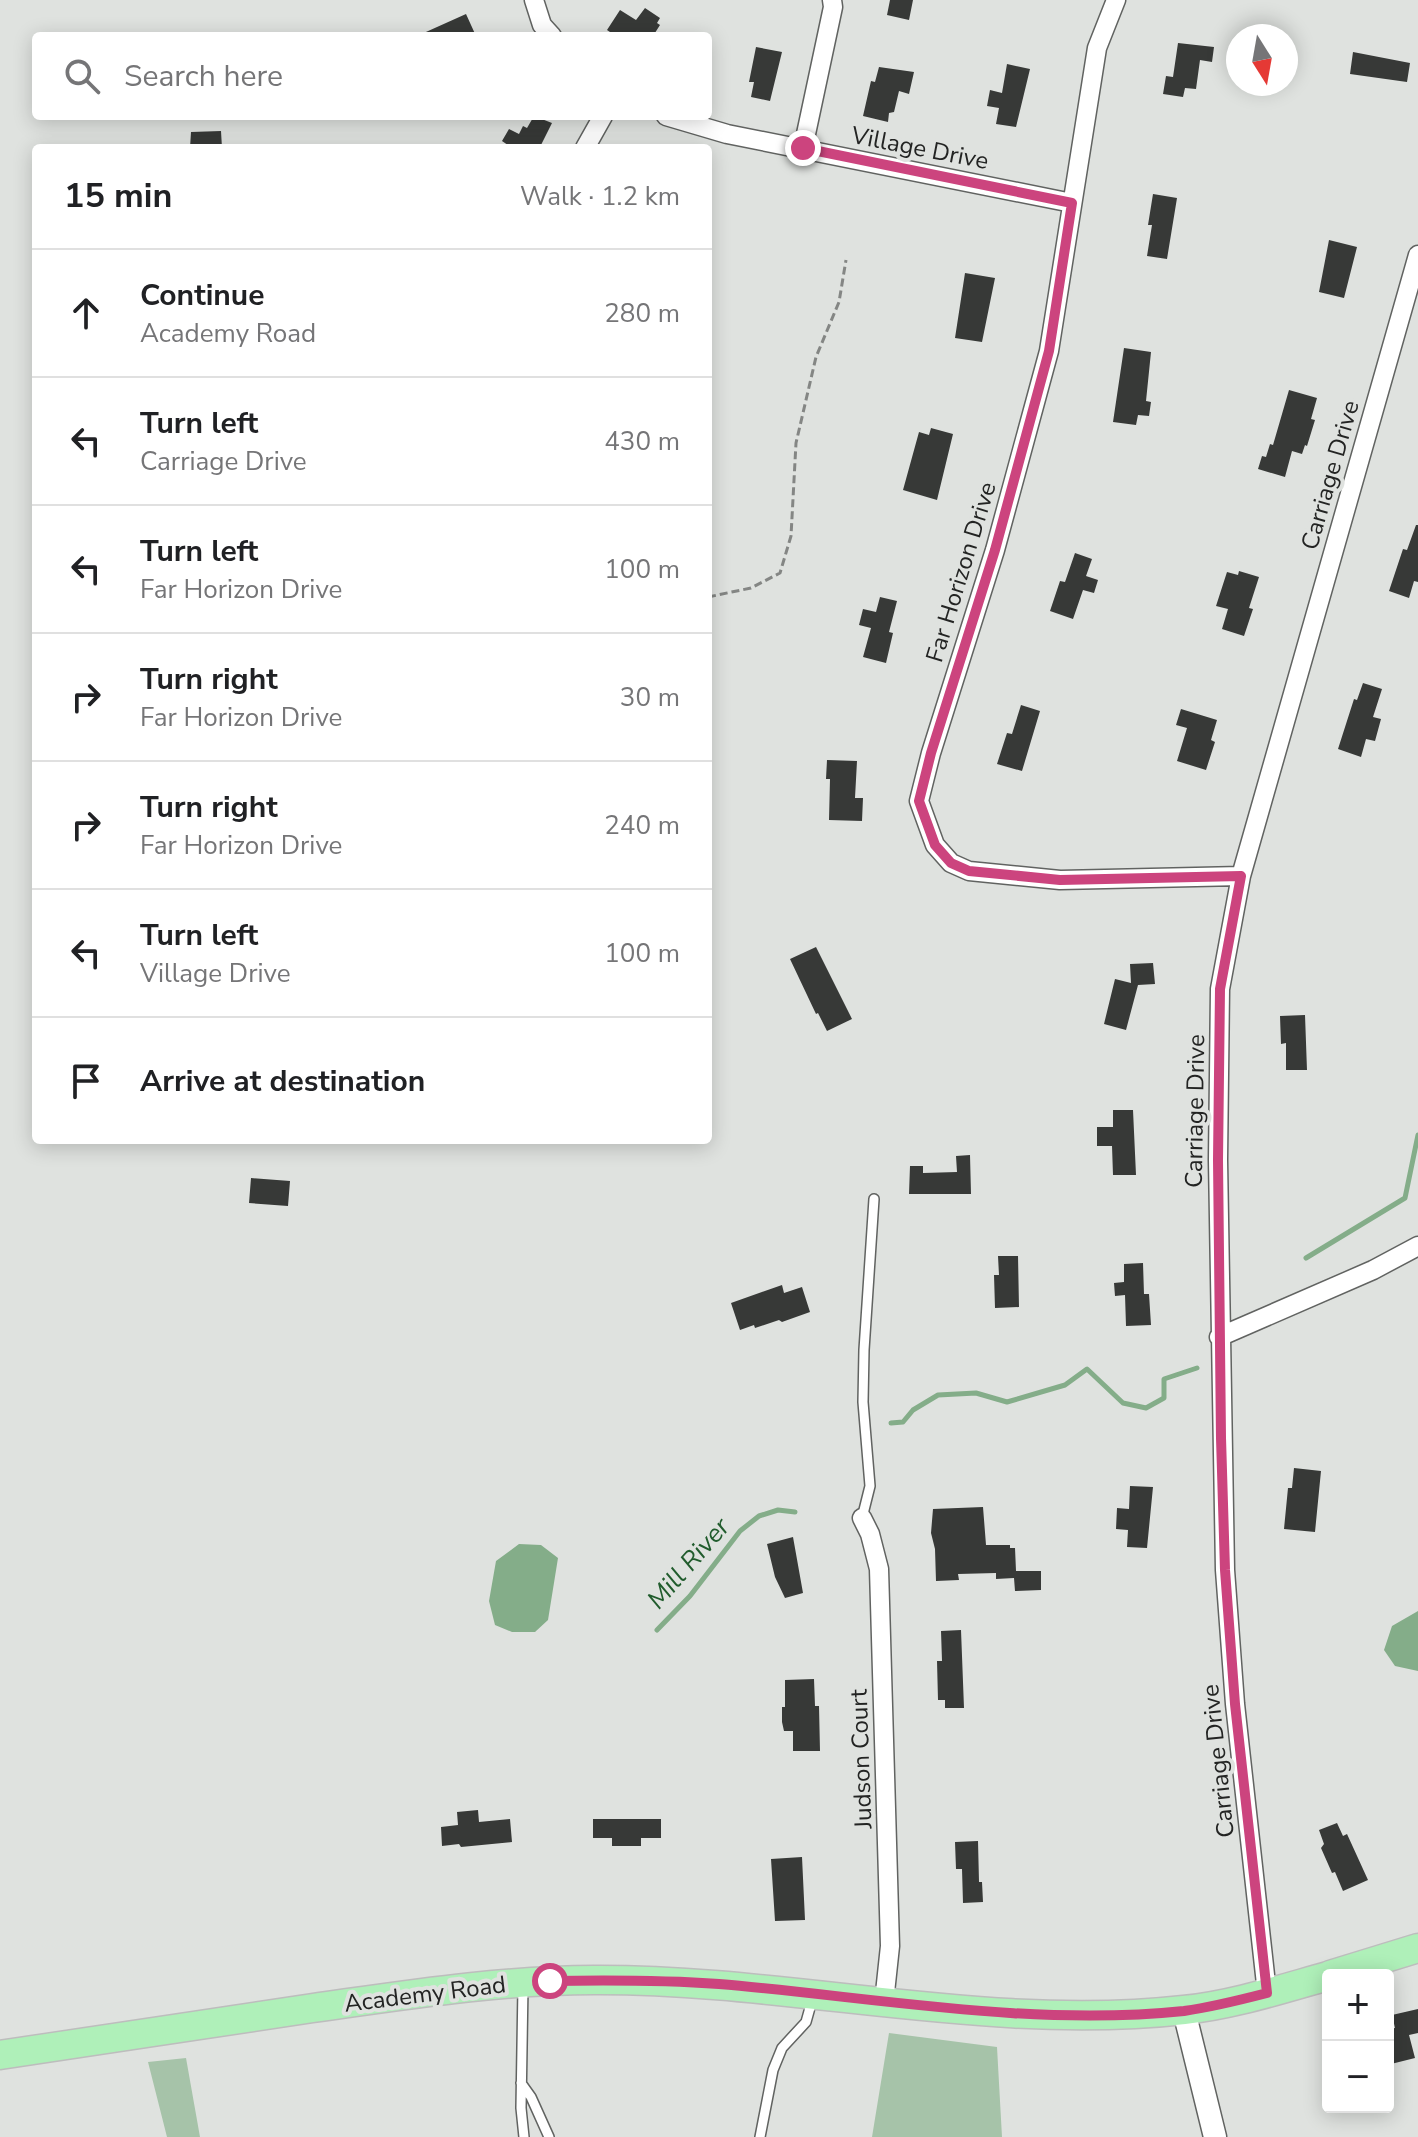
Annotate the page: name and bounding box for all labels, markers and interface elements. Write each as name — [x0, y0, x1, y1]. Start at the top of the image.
north arrow — [1226, 24, 1298, 96]
search box — [32, 32, 712, 120]
icon: search — [60, 54, 104, 98]
text: Search here — [124, 56, 283, 97]
street label: Village Drive — [848, 119, 991, 177]
route end — [785, 130, 821, 166]
text: 15 min — [64, 173, 172, 219]
text: Walk · 1.2 km — [520, 179, 680, 214]
text: Continue — [140, 275, 265, 316]
icon: ahead — [64, 291, 108, 335]
text: 280 m — [604, 296, 680, 331]
text: Academy Road — [140, 316, 316, 351]
street label: Carriage Drive — [1293, 397, 1367, 553]
text: Turn left — [140, 403, 258, 444]
icon: left — [64, 419, 108, 463]
text: 430 m — [604, 424, 680, 459]
text: Carriage Drive — [140, 444, 307, 479]
street label: Far Horizon Drive — [918, 478, 1004, 666]
text: Turn left — [140, 531, 258, 572]
icon: left — [64, 547, 108, 591]
text: 100 m — [604, 552, 680, 587]
text: Far Horizon Drive — [140, 572, 342, 607]
text: Turn right — [140, 659, 278, 700]
icon: right — [64, 675, 108, 719]
text: 30 m — [620, 680, 680, 715]
text: Far Horizon Drive — [140, 700, 342, 735]
text: Turn right — [140, 787, 278, 828]
icon: right — [64, 803, 108, 847]
text: 240 m — [604, 808, 680, 843]
text: Far Horizon Drive — [140, 828, 342, 863]
text: Turn left — [140, 915, 258, 956]
icon: left — [64, 931, 108, 975]
text: 100 m — [604, 936, 680, 971]
text: Village Drive — [140, 956, 291, 991]
street label: Carriage Drive — [1178, 1034, 1212, 1188]
icon: arrive — [64, 1059, 108, 1103]
text: Arrive at destination — [140, 1061, 425, 1102]
water label: Mill River — [639, 1510, 738, 1616]
street label: Carriage Drive — [1194, 1683, 1242, 1839]
street label: Judson Court — [843, 1688, 879, 1830]
route start — [532, 1963, 568, 1999]
street label: Academy Road — [342, 1968, 508, 2020]
map controls — [1322, 1969, 1394, 2113]
button: + — [1322, 1969, 1394, 2041]
button: − — [1322, 2041, 1394, 2113]

